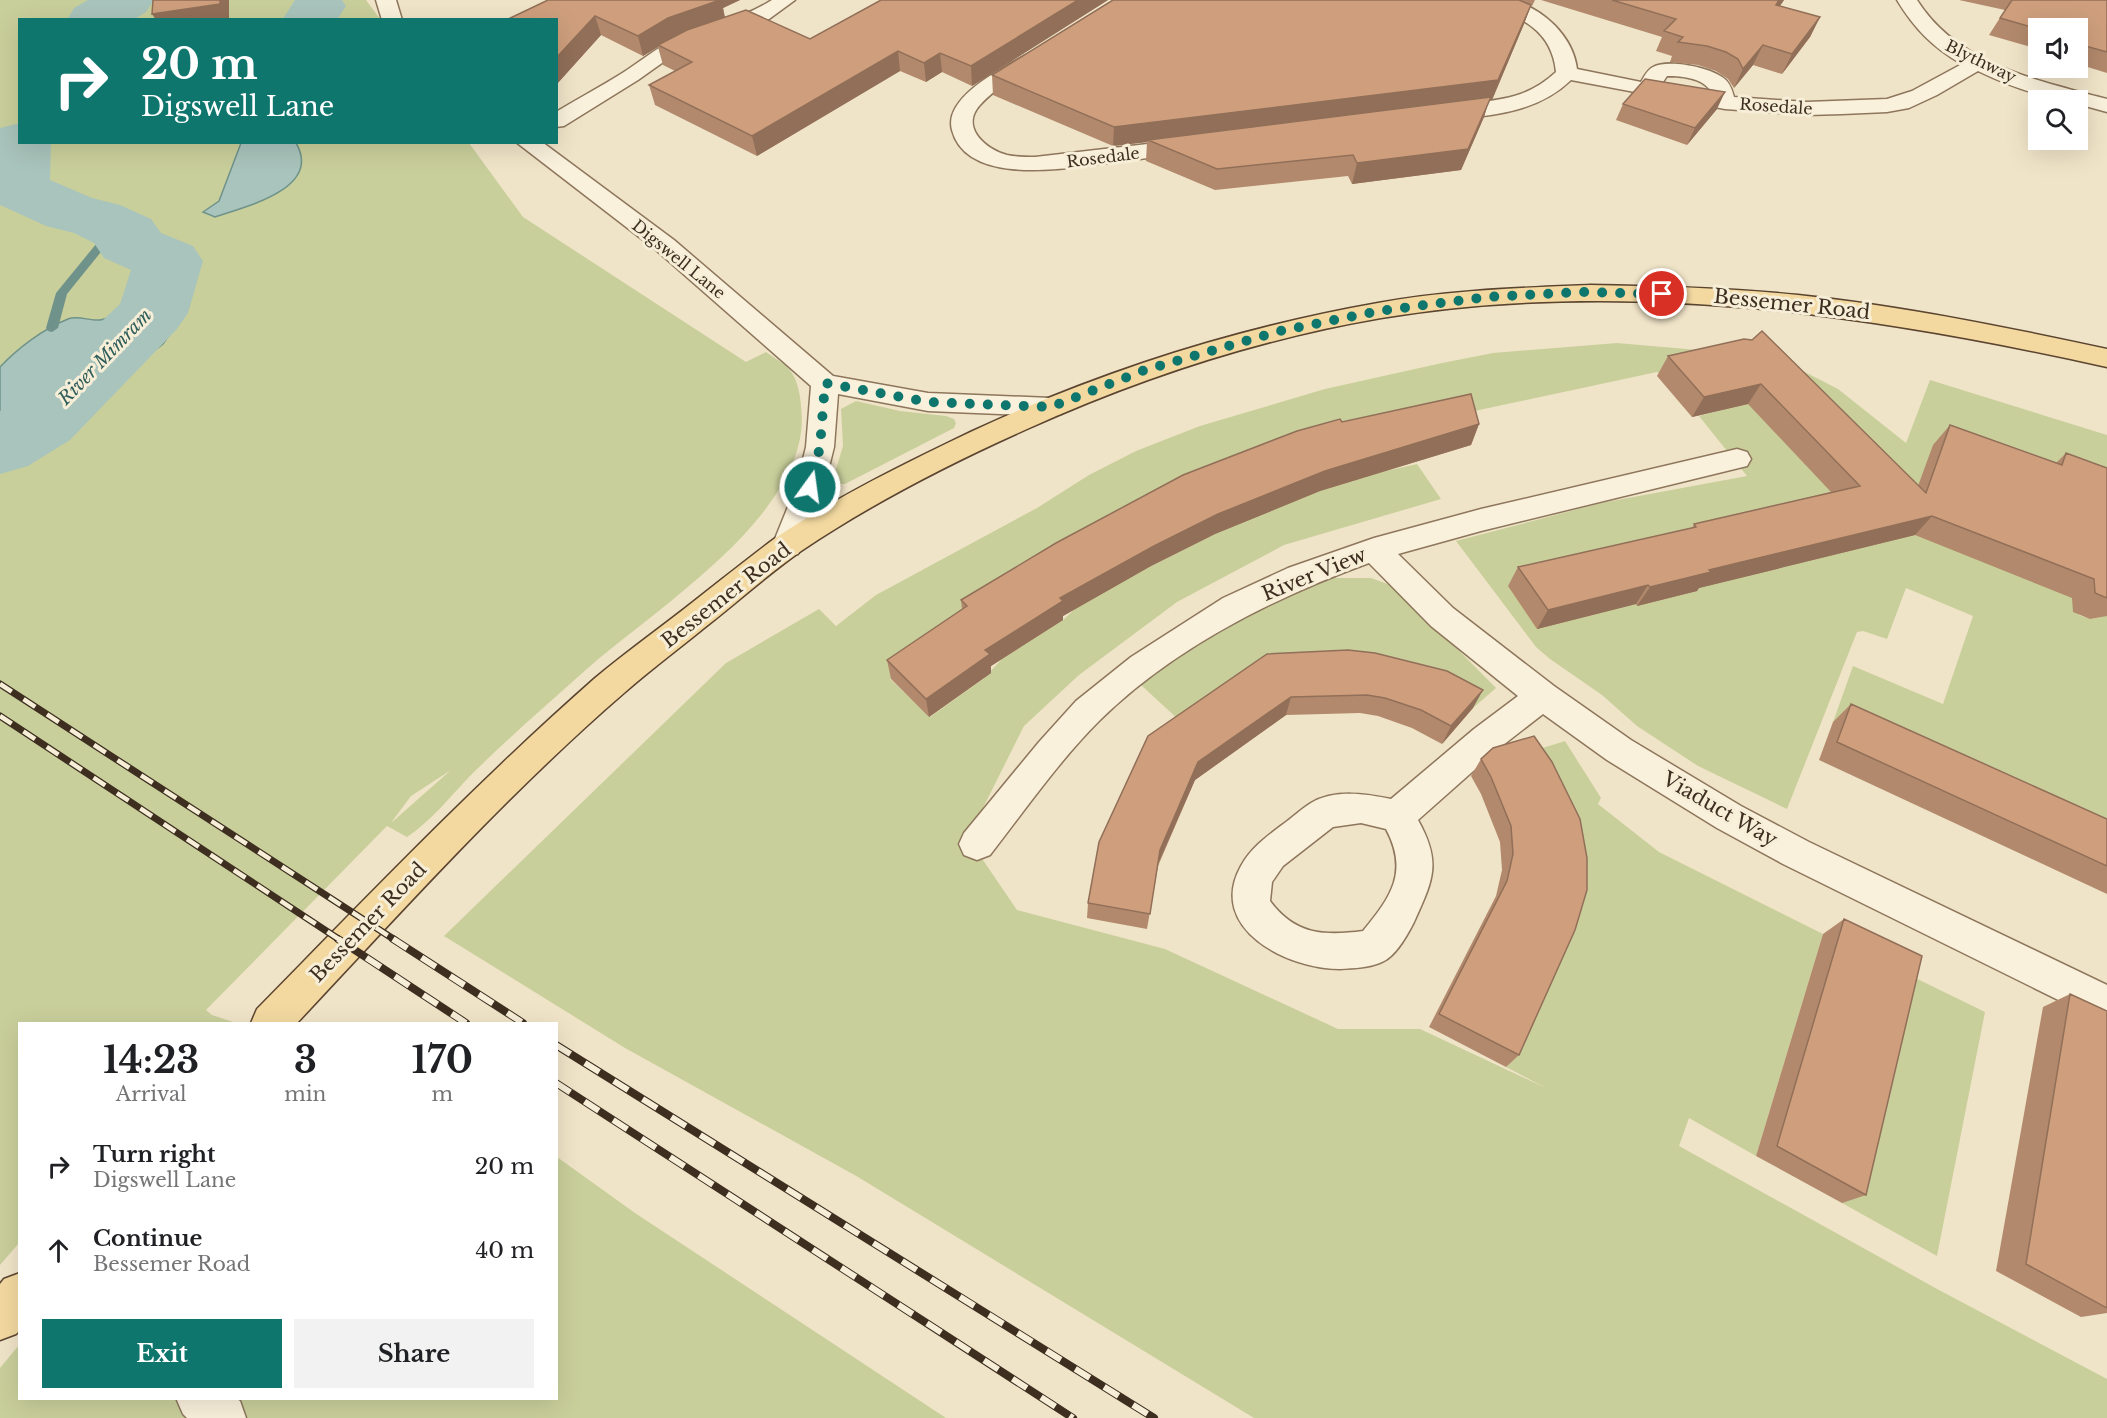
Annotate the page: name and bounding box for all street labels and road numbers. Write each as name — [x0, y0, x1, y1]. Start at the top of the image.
street label: Blythway — [1942, 35, 2020, 87]
street label: Rosedale — [1739, 93, 1813, 119]
street label: Rosedale — [1065, 143, 1141, 171]
street label: Digswell Lane — [628, 215, 730, 303]
street label: Bessemer Road — [1713, 284, 1871, 324]
street label: Bessemer Road — [657, 537, 795, 653]
street label: River View — [1258, 542, 1370, 606]
street label: Viaduct Way — [1657, 766, 1782, 852]
street label: Bessemer Road — [305, 857, 431, 987]

